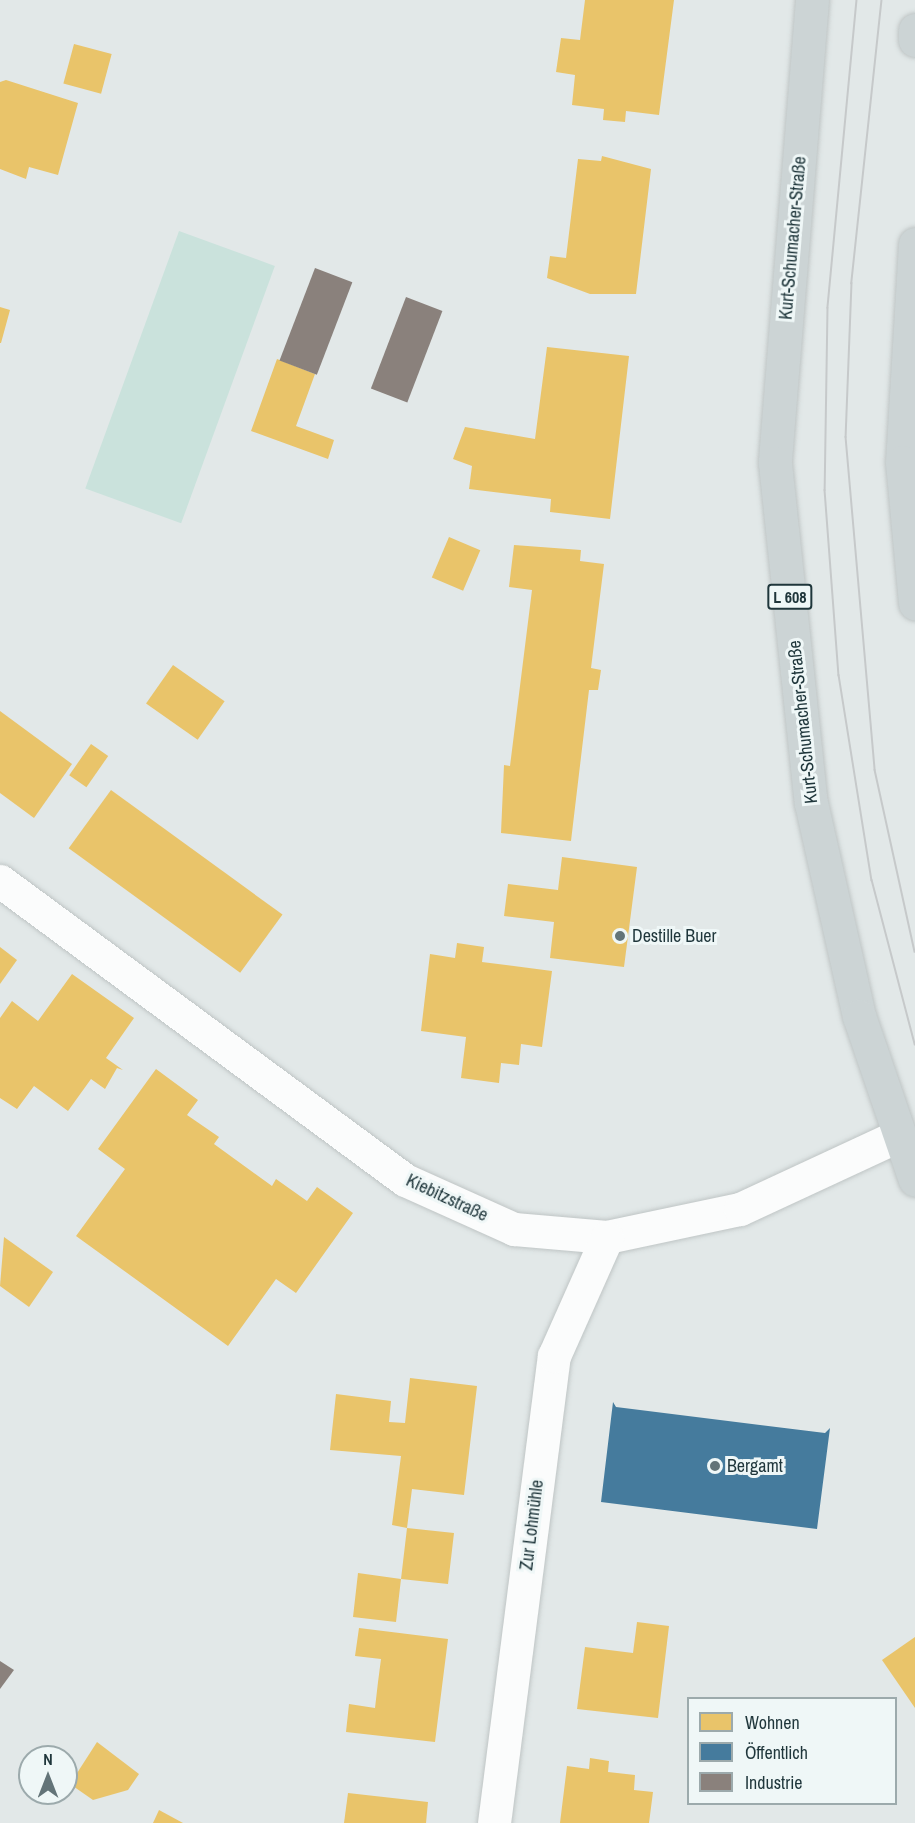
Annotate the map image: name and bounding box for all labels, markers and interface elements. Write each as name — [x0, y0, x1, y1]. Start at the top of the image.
street label: Kurt-Schumacher-Straße — [775, 155, 811, 321]
road number: L 608 — [766, 584, 814, 610]
street label: Kurt-Schumacher-Straße — [784, 639, 822, 805]
place label: Destille Buer — [632, 925, 716, 947]
marker: Destille Buer — [613, 929, 627, 943]
street label: Kiebitzstraße — [403, 1170, 491, 1226]
place label: Bergamt — [727, 1455, 783, 1477]
marker: Bergamt — [708, 1459, 722, 1473]
street label: Zur Lohmühle — [516, 1478, 548, 1572]
legend — [687, 1697, 897, 1805]
text: Wohnen — [745, 1710, 800, 1735]
text: Öffentlich — [745, 1740, 808, 1765]
north arrow — [18, 1745, 78, 1805]
text: N — [43, 1748, 53, 1770]
text: Industrie — [745, 1770, 802, 1795]

